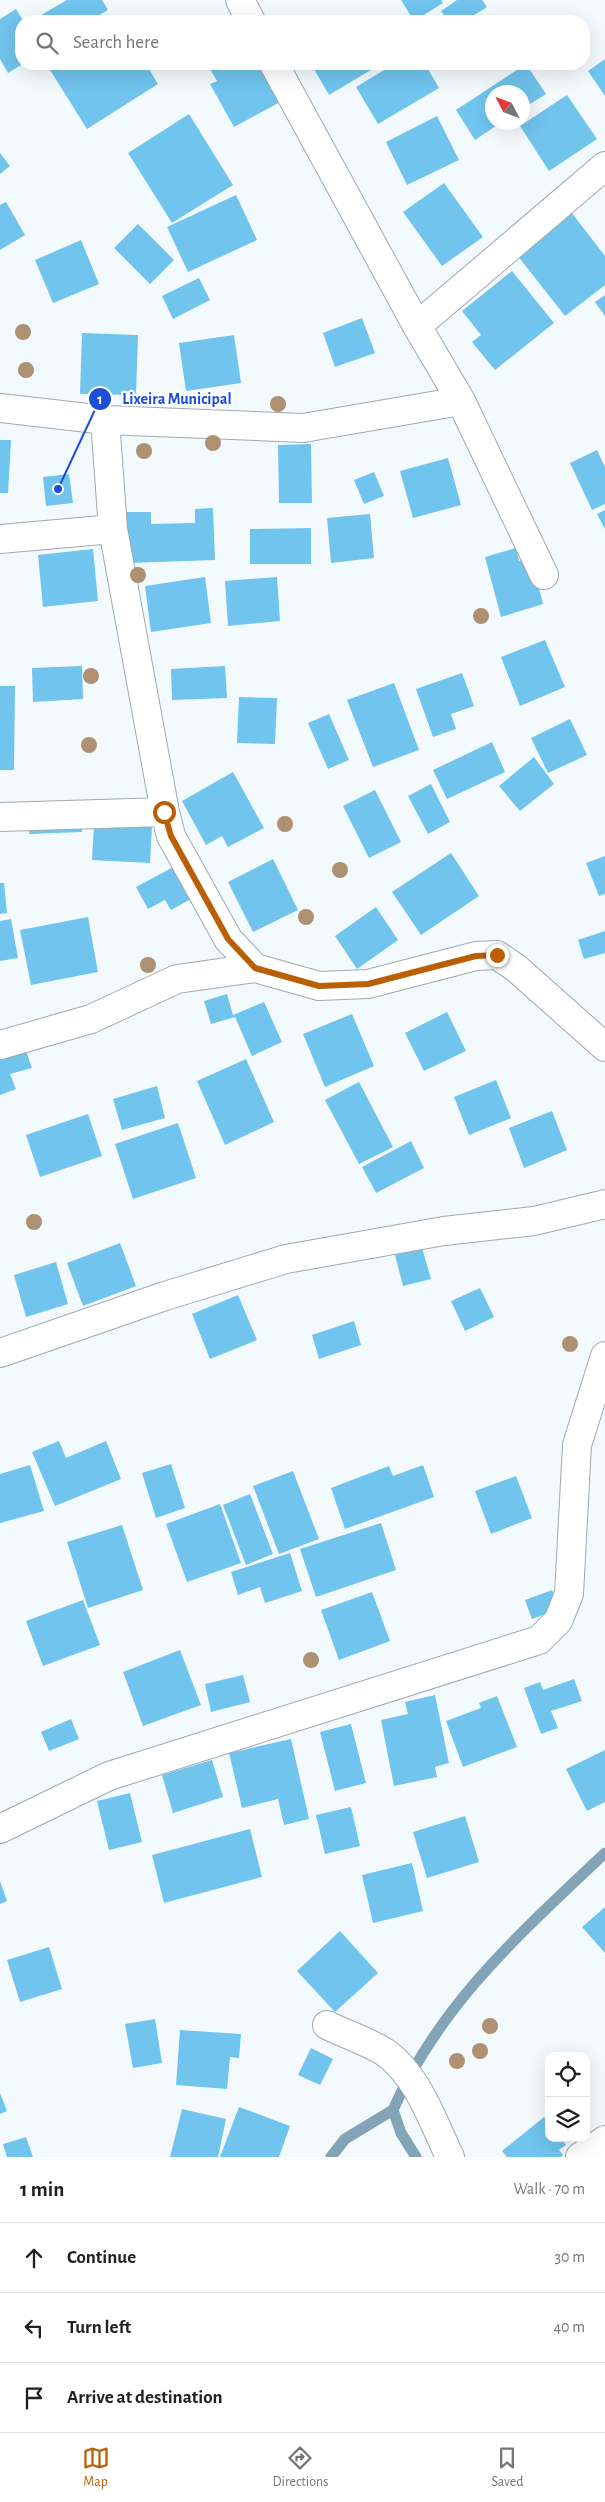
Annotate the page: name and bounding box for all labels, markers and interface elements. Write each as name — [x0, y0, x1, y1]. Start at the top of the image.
search box — [15, 15, 590, 70]
icon: search — [33, 29, 61, 57]
text: Search here — [73, 33, 159, 52]
north arrow — [485, 85, 530, 130]
callout: Lixeira Municipal — [88, 383, 242, 414]
text: Lixeira Municipal — [122, 391, 232, 407]
text: 1 — [97, 392, 103, 407]
route start — [153, 801, 176, 824]
route end — [486, 944, 509, 967]
map controls — [545, 2052, 590, 2142]
button: locate — [545, 2052, 590, 2097]
button: layers — [545, 2097, 590, 2142]
text: 1 min — [20, 2179, 64, 2200]
text: Walk · 70 m — [513, 2181, 585, 2197]
icon: ahead — [20, 2244, 48, 2272]
text: Continue — [67, 2248, 136, 2267]
text: 30 m — [555, 2249, 585, 2265]
icon: left — [20, 2314, 48, 2342]
text: Turn left — [67, 2318, 131, 2337]
text: 40 m — [553, 2319, 585, 2335]
icon: arrive — [20, 2384, 48, 2412]
text: Arrive at destination — [67, 2388, 223, 2407]
tab: Map — [82, 2444, 110, 2491]
tab: Directions — [273, 2444, 328, 2491]
tab: Saved — [491, 2444, 523, 2491]

